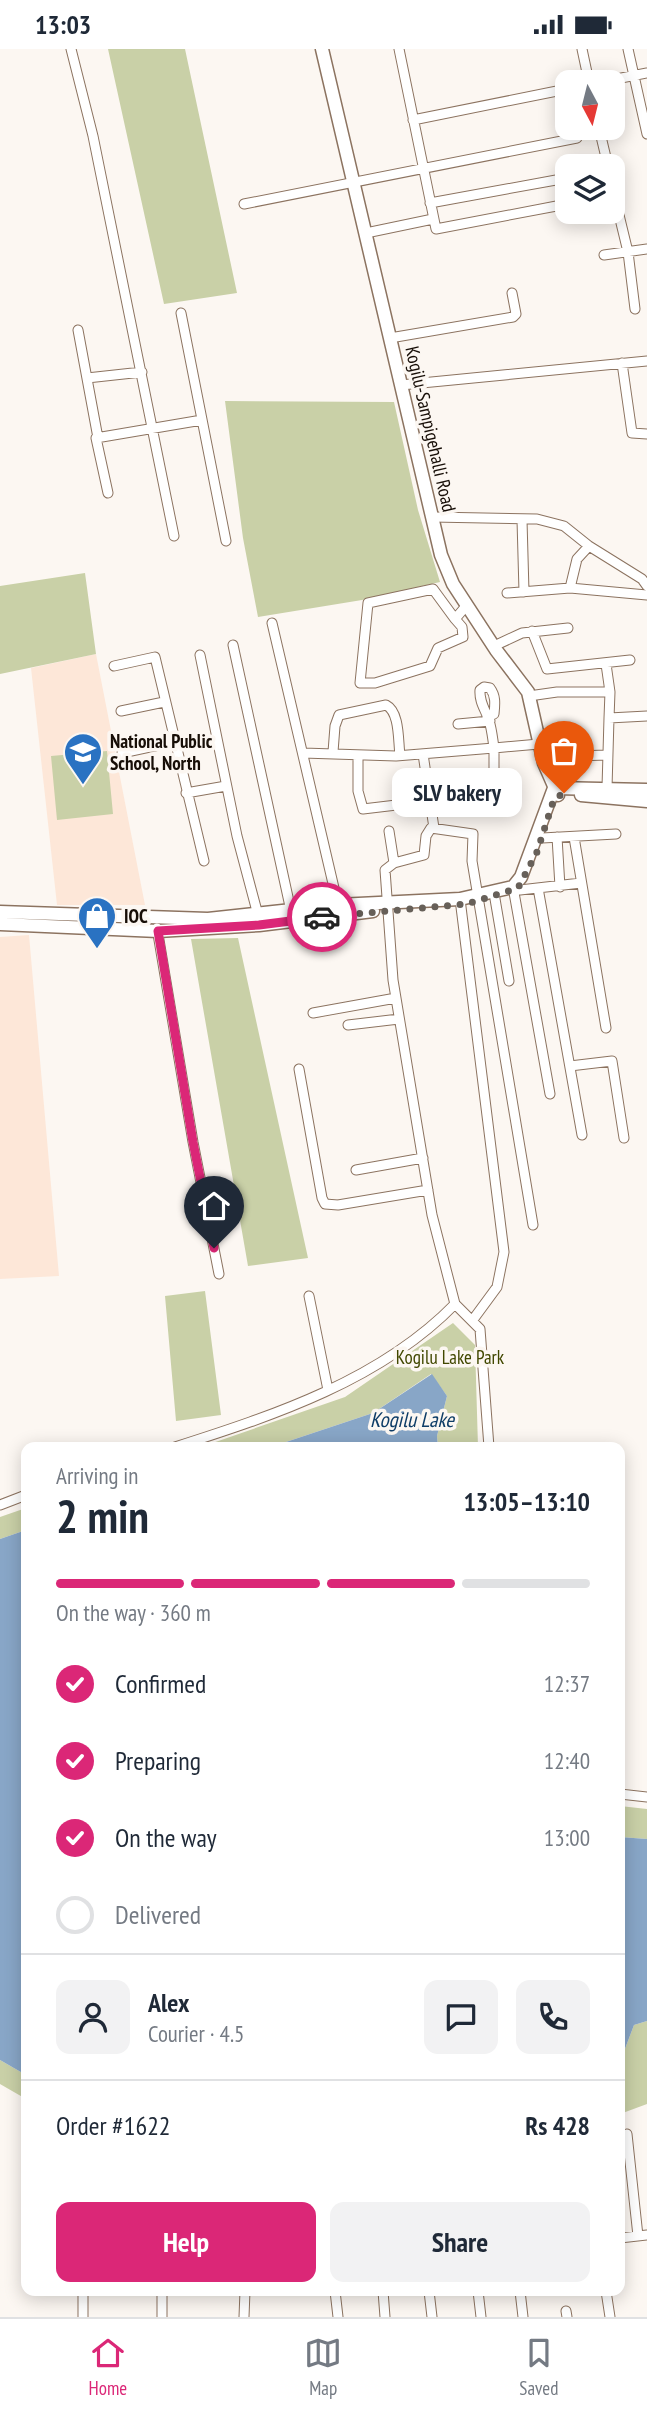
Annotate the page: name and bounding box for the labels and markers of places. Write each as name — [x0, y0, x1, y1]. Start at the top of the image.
pin — [534, 721, 594, 793]
place label: National Public School, North — [110, 729, 213, 775]
school or university icon: National Public School, North — [62, 731, 104, 786]
callout: SLV bakery — [392, 769, 522, 817]
shop icon: IOC — [76, 895, 118, 950]
place label: IOC — [124, 904, 148, 928]
pin — [184, 1176, 244, 1248]

